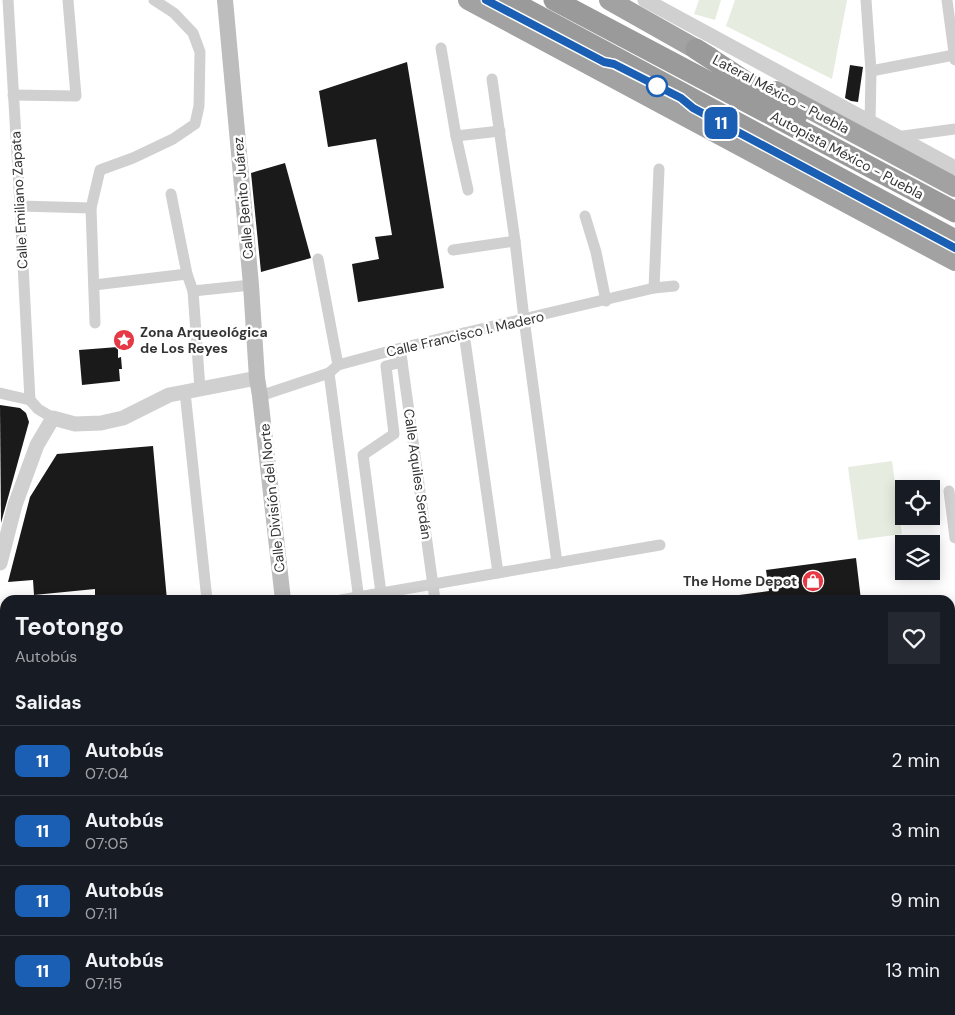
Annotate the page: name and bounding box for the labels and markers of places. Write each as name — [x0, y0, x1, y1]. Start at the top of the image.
unlabelled marker — [646, 75, 668, 97]
place label: Zona Arqueológica de Los Reyes — [140, 323, 268, 357]
place icon: Zona Arqueológica de Los Reyes — [112, 328, 136, 352]
shop icon: The Home Depot — [801, 569, 825, 593]
place label: The Home Depot — [683, 572, 797, 590]

